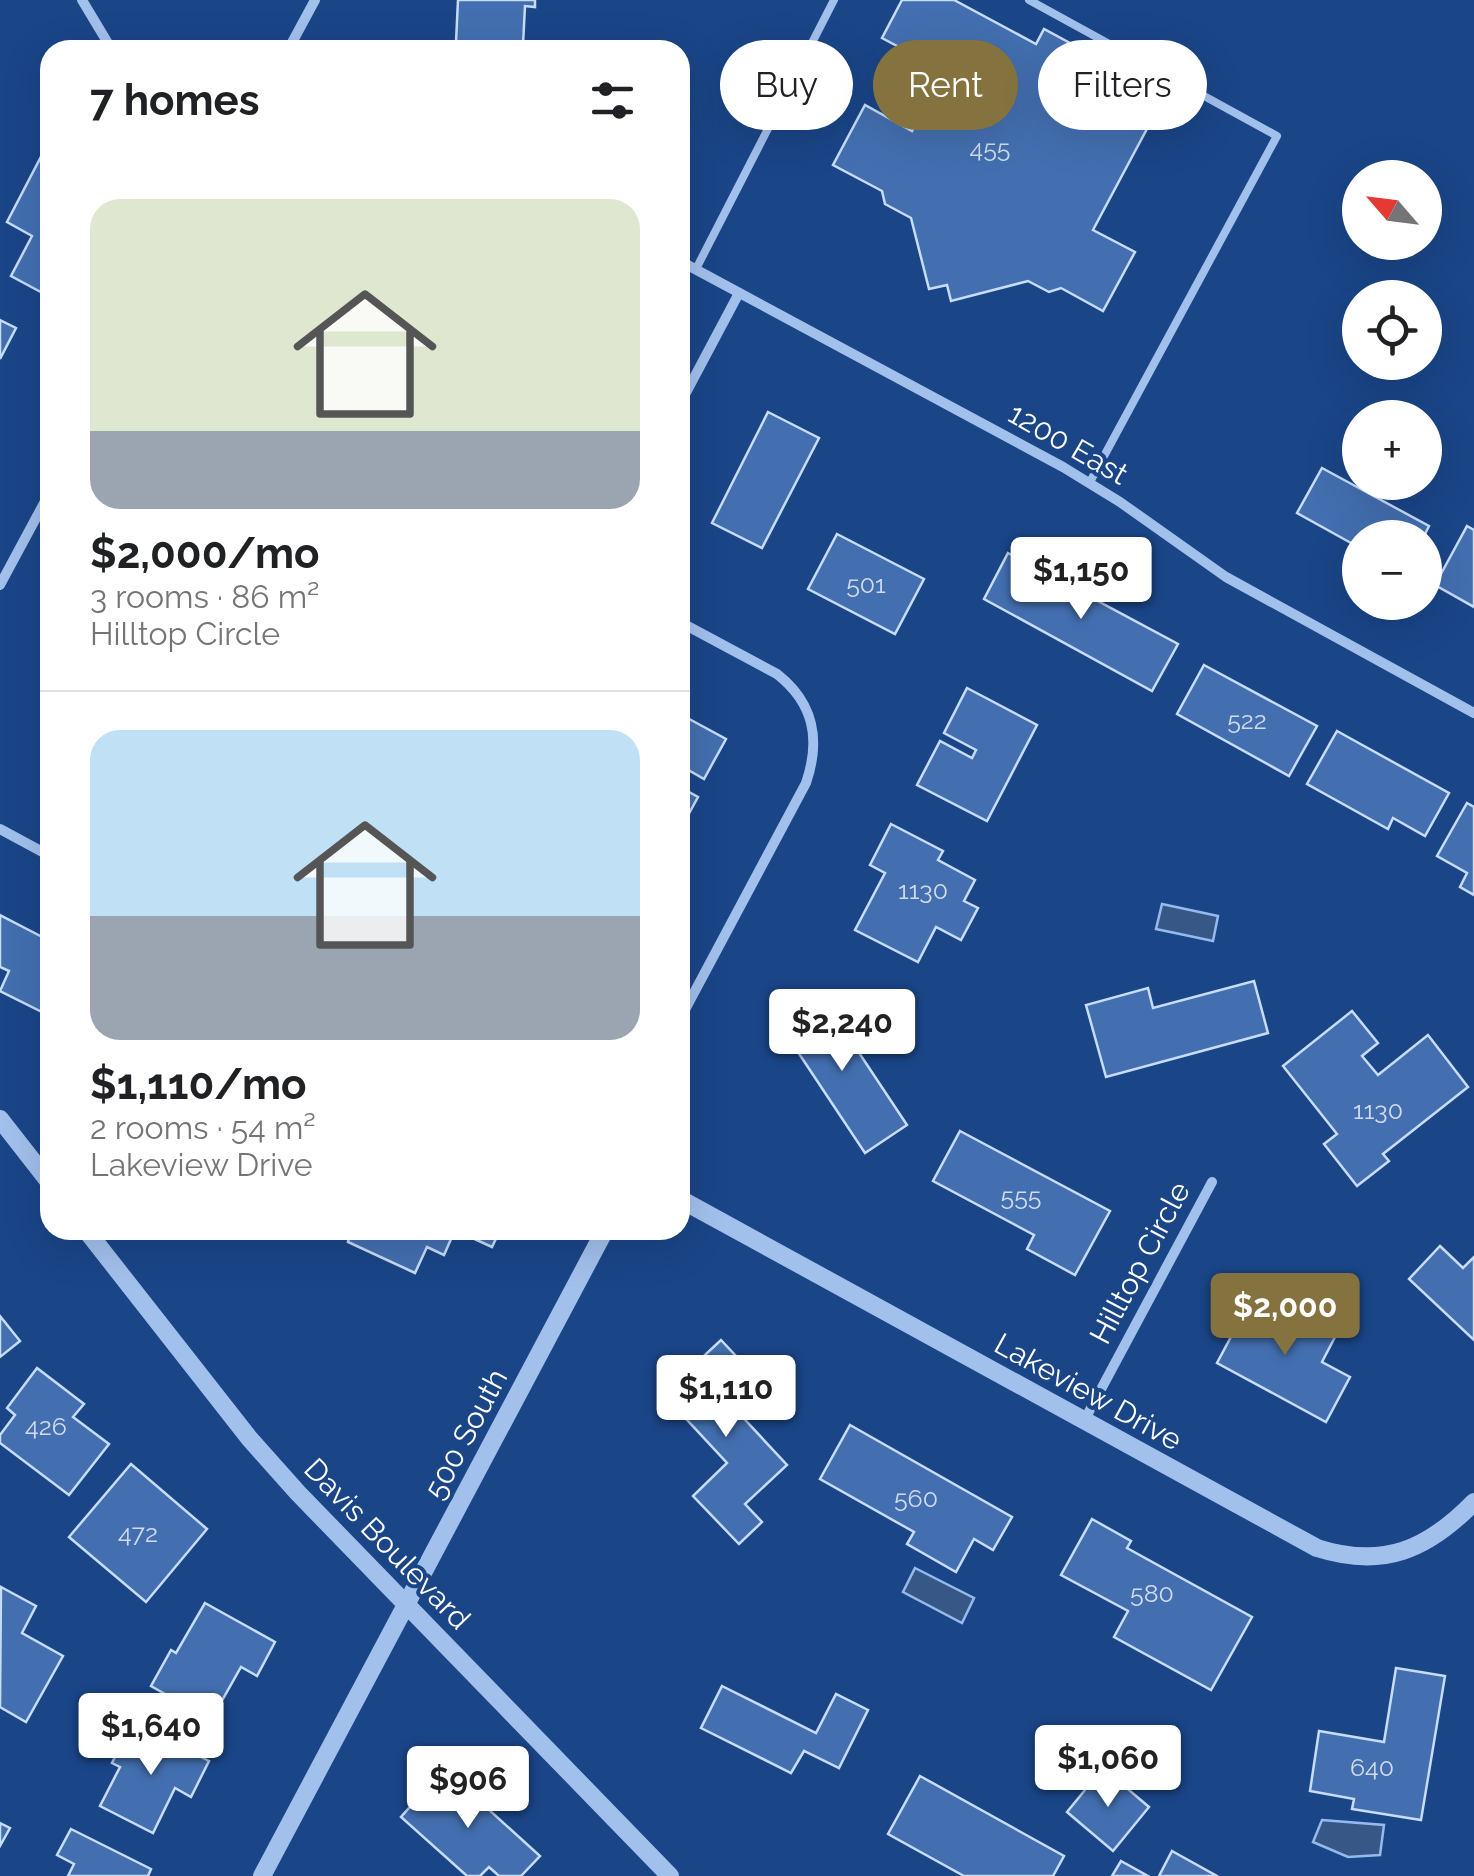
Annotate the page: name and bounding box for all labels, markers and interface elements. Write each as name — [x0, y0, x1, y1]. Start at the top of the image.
chip: Buy — [720, 40, 853, 130]
chip: Rent — [873, 40, 1018, 130]
chip: Filters — [1038, 40, 1207, 130]
icon: filters — [585, 73, 640, 128]
text: 7 homes — [90, 76, 259, 125]
house number: 455 — [970, 133, 1010, 163]
north arrow — [1342, 160, 1442, 260]
map controls — [1342, 160, 1442, 620]
icon: home — [275, 264, 455, 444]
button: locate — [1342, 280, 1442, 380]
street label: 1200 East — [1002, 395, 1134, 492]
button: + — [1342, 400, 1442, 500]
button: − — [1342, 520, 1442, 620]
text: $2,000/mo — [90, 529, 320, 578]
pin: $1,150 — [1000, 537, 1162, 622]
text: $1,150 — [1033, 551, 1129, 588]
house number: 501 — [846, 569, 886, 599]
text: 3 rooms · 86 m² — [90, 578, 320, 615]
text: Hilltop Circle — [90, 615, 280, 652]
house number: 522 — [1227, 705, 1267, 735]
icon: home — [275, 795, 455, 975]
house number: 1130 — [898, 875, 948, 905]
pin: $2,240 — [761, 989, 923, 1074]
text: $2,240 — [791, 1003, 893, 1040]
text: $1,110/mo — [90, 1060, 306, 1109]
house number: 1130 — [1353, 1095, 1403, 1125]
text: 2 rooms · 54 m² — [90, 1109, 316, 1146]
text: Lakeview Drive — [90, 1146, 313, 1183]
street label: Hilltop Circle — [1082, 1176, 1197, 1350]
house number: 555 — [1001, 1181, 1041, 1211]
pin: $2,000 — [1204, 1273, 1366, 1358]
text: $2,000 — [1233, 1287, 1337, 1324]
street label: Lakeview Drive — [989, 1326, 1188, 1457]
pin: $1,110 — [645, 1355, 807, 1440]
street label: 500 South — [417, 1363, 514, 1505]
text: $1,110 — [679, 1369, 773, 1406]
house number: 426 — [25, 1411, 67, 1441]
street label: Davis Boulevard — [297, 1451, 478, 1636]
house number: 560 — [894, 1483, 938, 1513]
house number: 472 — [118, 1518, 158, 1548]
house number: 580 — [1130, 1578, 1174, 1608]
pin: $1,640 — [70, 1693, 232, 1778]
text: $1,640 — [101, 1707, 201, 1744]
pin: $1,060 — [1027, 1725, 1189, 1810]
text: $1,060 — [1057, 1739, 1159, 1776]
pin: $906 — [409, 1746, 527, 1831]
house number: 640 — [1350, 1752, 1394, 1782]
text: $906 — [429, 1760, 507, 1797]

